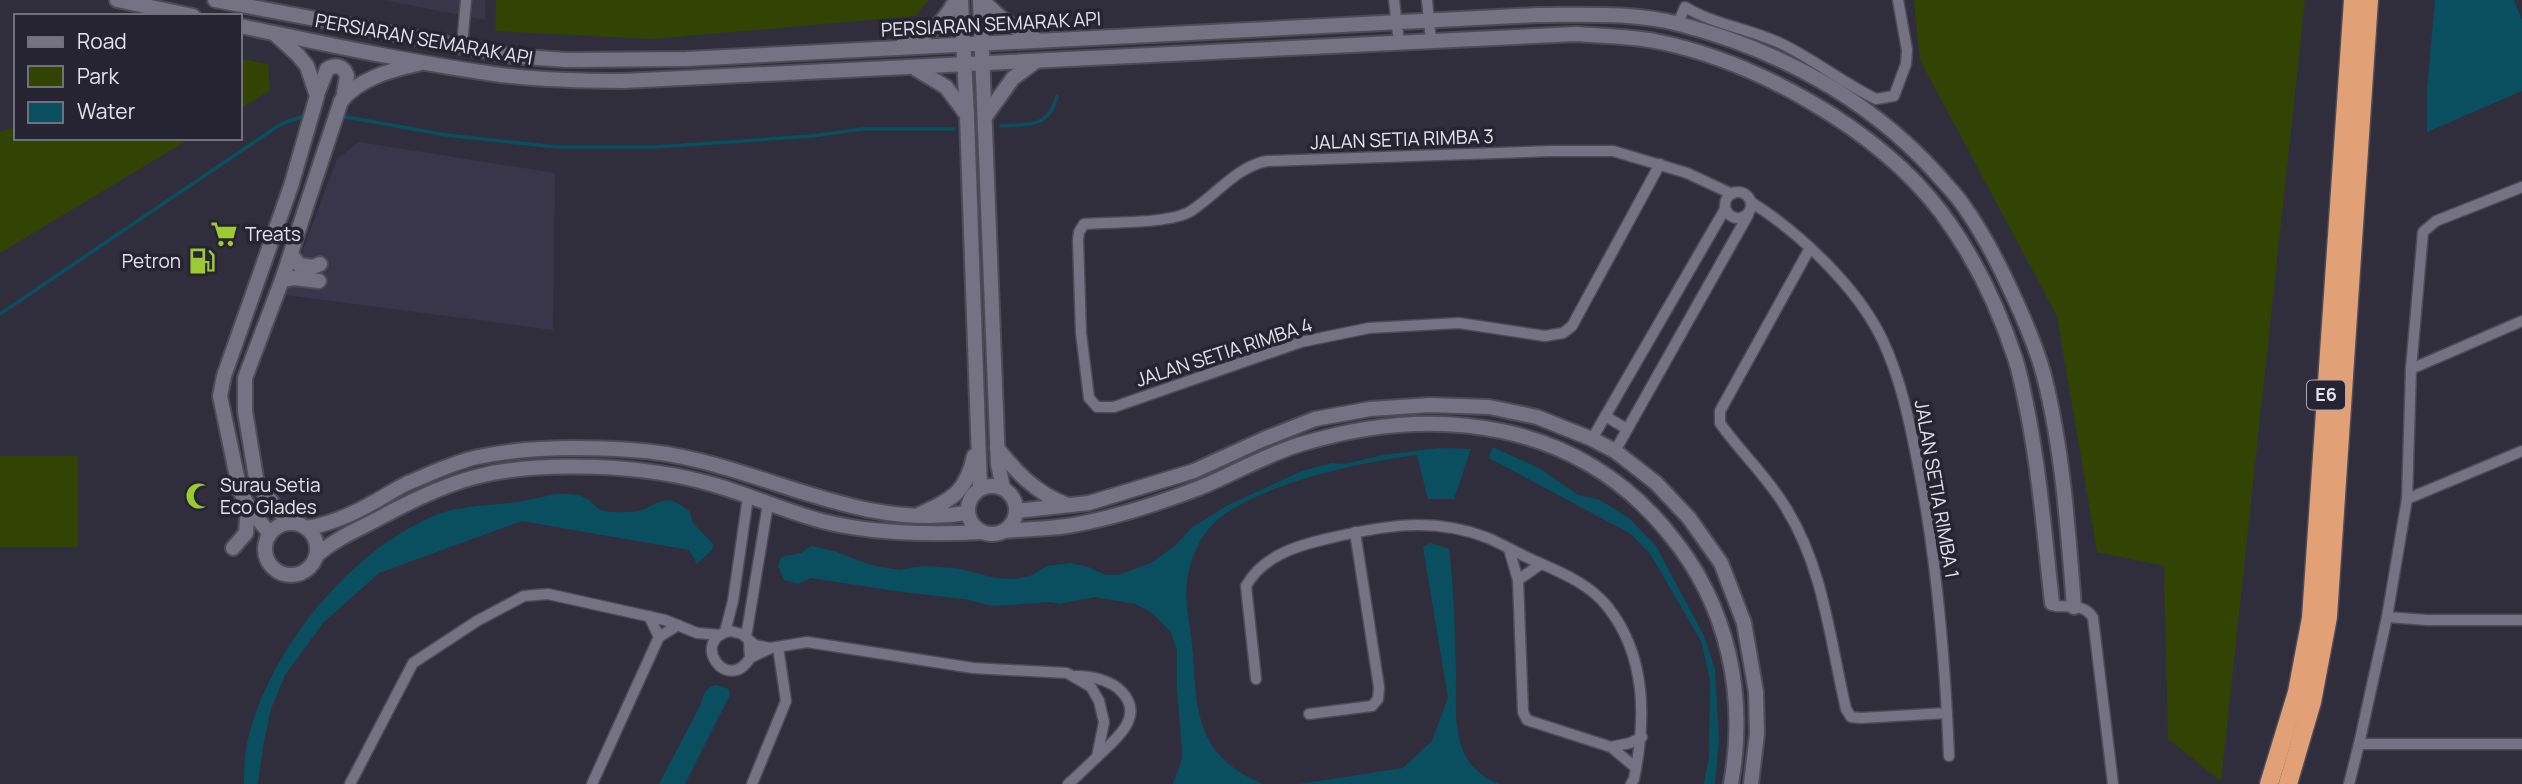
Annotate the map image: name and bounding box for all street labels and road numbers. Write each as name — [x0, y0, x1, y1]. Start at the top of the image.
street label: PERSIARAN SEMARAK API — [880, 5, 1102, 43]
street label: PERSIARAN SEMARAK API — [313, 7, 535, 71]
street label: JALAN SETIA RIMBA 3 — [1310, 123, 1494, 155]
street label: JALAN SETIA RIMBA 4 — [1132, 311, 1316, 393]
road number: E6 — [2307, 380, 2345, 410]
street label: JALAN SETIA RIMBA 1 — [1909, 398, 1965, 580]

